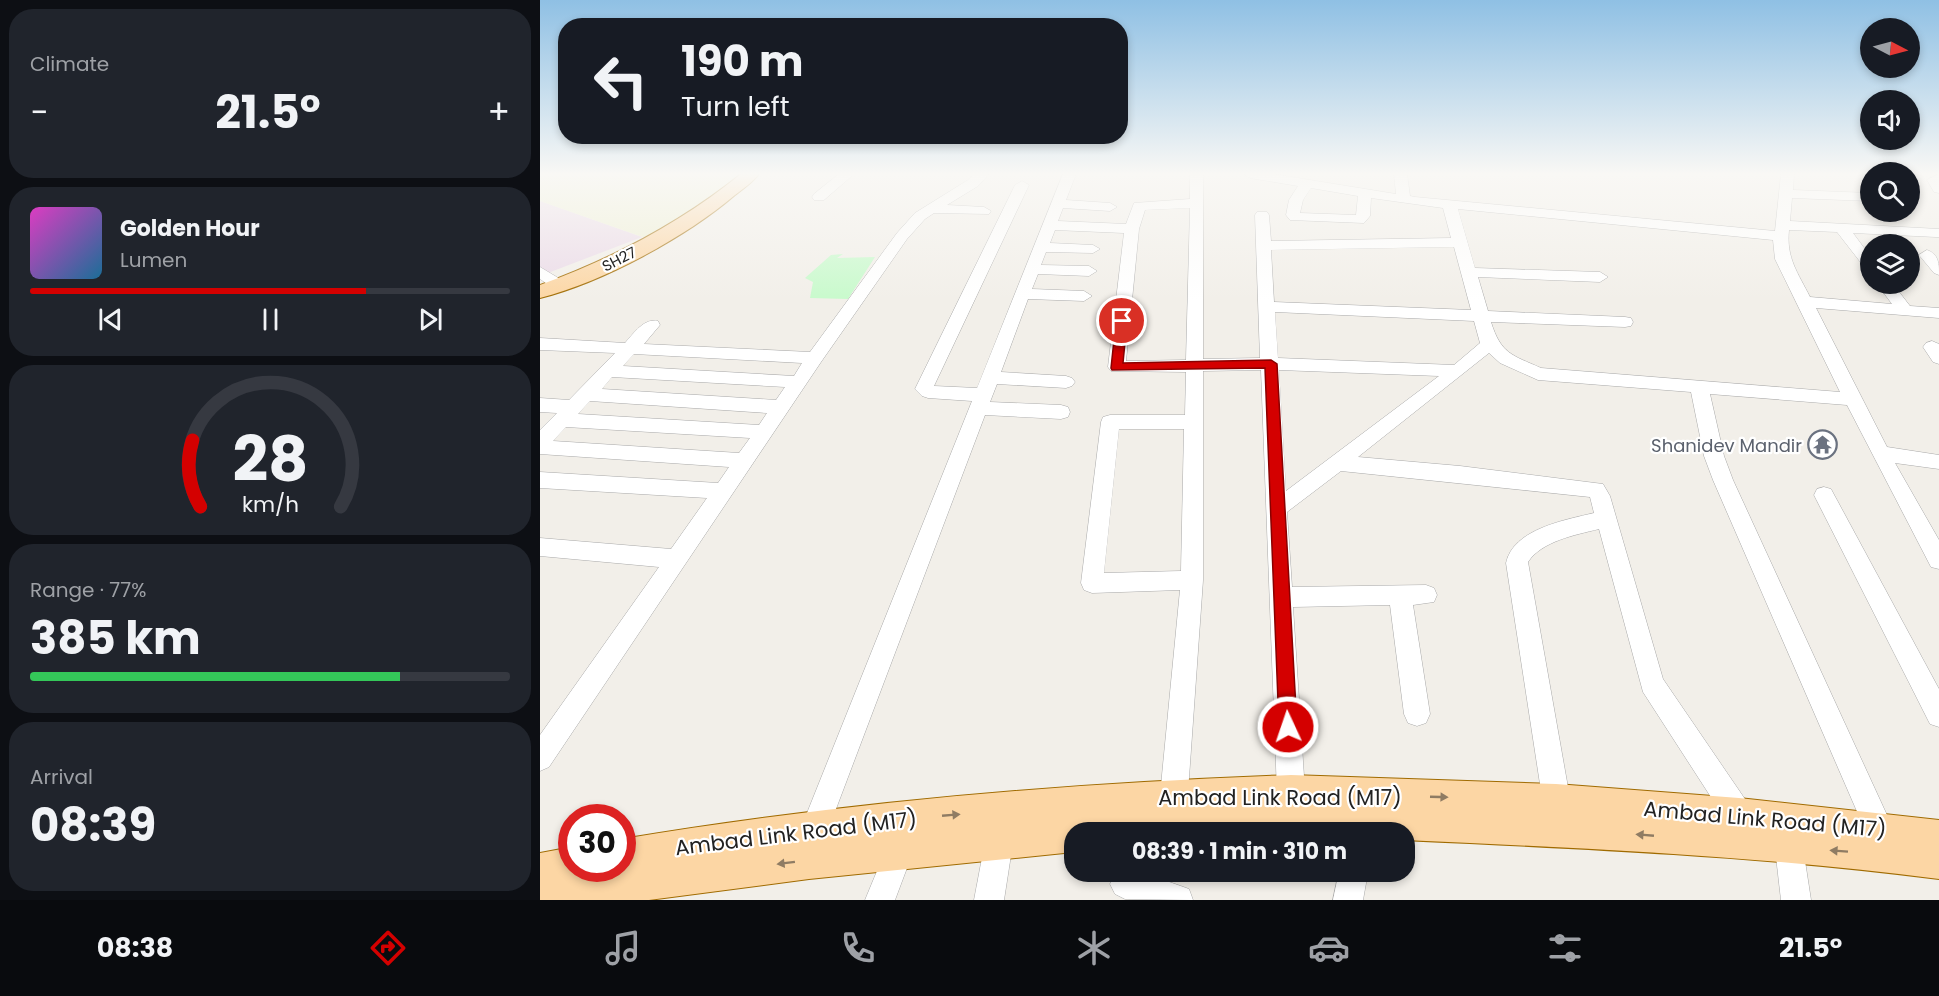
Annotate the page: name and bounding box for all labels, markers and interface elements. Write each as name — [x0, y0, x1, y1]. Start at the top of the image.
north arrow — [1860, 18, 1920, 78]
map controls — [1860, 18, 1920, 294]
text: 190 m — [681, 32, 803, 91]
icon: left — [582, 42, 660, 120]
text: Climate — [30, 50, 109, 78]
text: 21.5° — [215, 81, 321, 144]
text: Turn left — [681, 88, 790, 125]
text: − — [30, 89, 48, 136]
text: + — [487, 89, 510, 136]
button: sound — [1860, 90, 1920, 150]
button: search — [1860, 162, 1920, 222]
text: Golden Hour — [120, 213, 260, 244]
button: layers — [1860, 234, 1920, 294]
street label: SH27 — [598, 241, 640, 277]
text: Lumen — [120, 246, 187, 274]
pin — [1096, 295, 1147, 346]
icon: previous — [94, 303, 127, 336]
icon: pause — [254, 303, 287, 336]
icon: next — [414, 303, 447, 336]
icon: arrive — [1105, 304, 1138, 337]
text: 28 — [232, 415, 308, 503]
temple icon: Shanidev Mandir — [1807, 429, 1839, 461]
place label: Shanidev Mandir — [1651, 433, 1802, 458]
text: km/h — [241, 489, 299, 520]
text: Range · 77% — [30, 576, 146, 604]
text: 385 km — [30, 607, 201, 670]
position arrow — [1256, 695, 1320, 759]
text: Arrival — [30, 763, 93, 791]
street label: Ambad Link Road (M17) — [1158, 783, 1402, 812]
one-way arrow — [1430, 792, 1449, 801]
text: 08:39 — [30, 794, 156, 857]
street label: Ambad Link Road (M17) — [1642, 794, 1888, 844]
speed limit sign: 30 — [558, 804, 636, 882]
street label: Ambad Link Road (M17) — [673, 804, 919, 862]
one-way arrow — [942, 810, 961, 820]
one-way arrow — [1635, 830, 1654, 840]
text: 08:39 · 1 min · 310 m — [1132, 836, 1347, 867]
one-way arrow — [1830, 846, 1849, 855]
one-way arrow — [776, 858, 795, 867]
icon: directions — [367, 927, 409, 969]
icon: music — [602, 927, 644, 969]
icon: phone — [837, 927, 879, 969]
icon: climate — [1073, 927, 1115, 969]
icon: car — [1308, 927, 1350, 969]
icon: filters — [1544, 927, 1586, 969]
text: 08:38 — [97, 929, 173, 966]
text: 21.5° — [1779, 929, 1842, 966]

